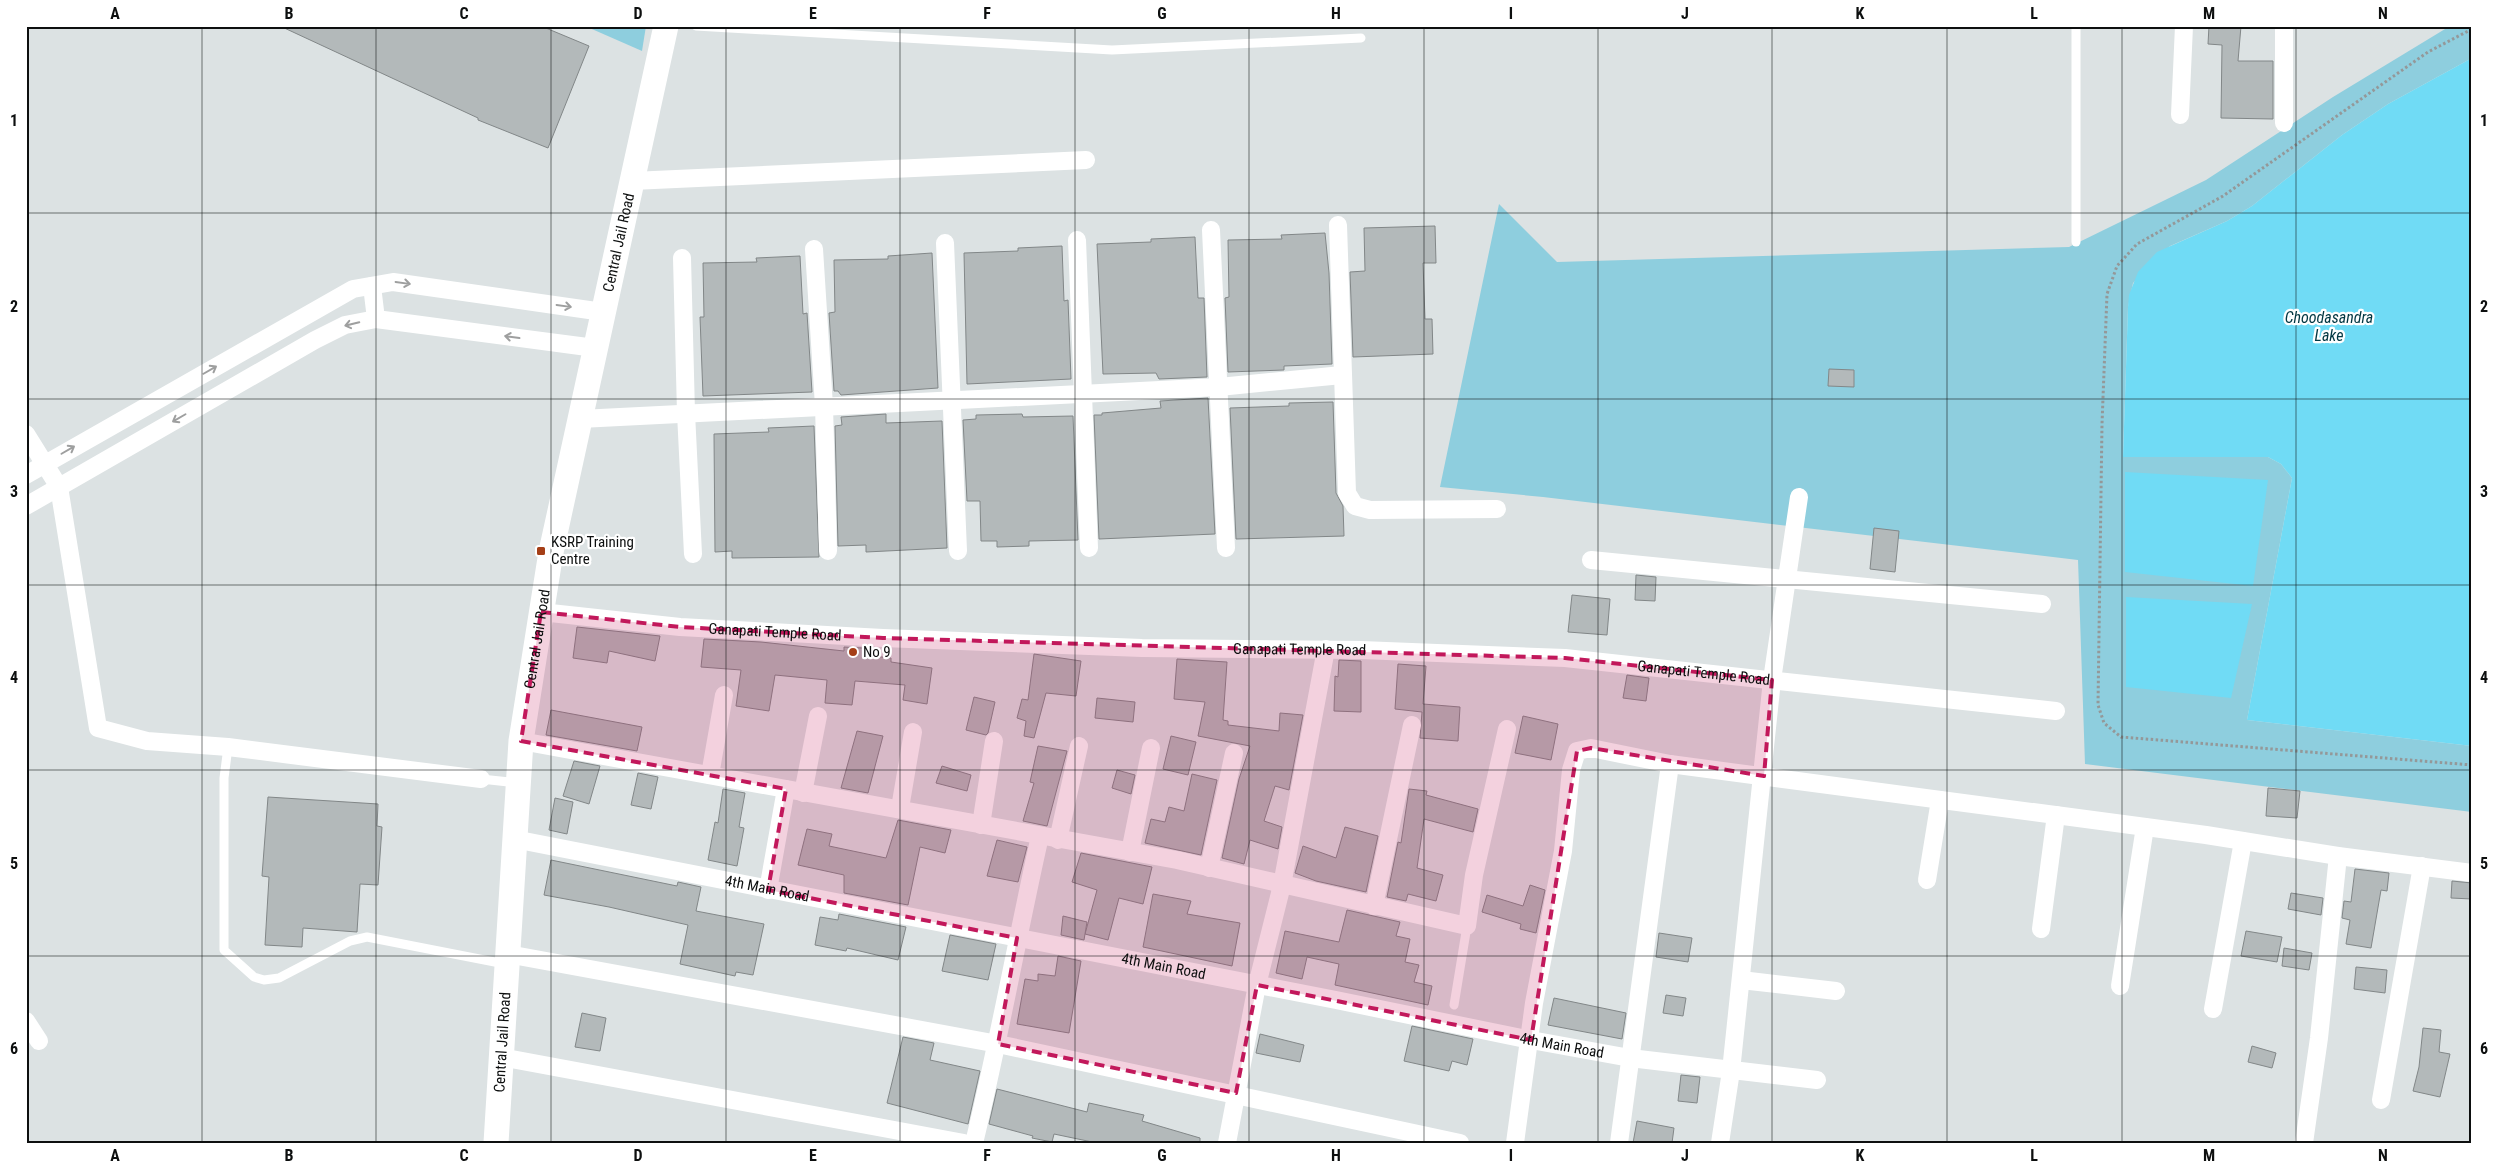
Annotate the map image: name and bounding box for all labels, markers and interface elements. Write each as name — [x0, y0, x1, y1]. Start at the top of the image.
text: A — [110, 4, 120, 23]
text: B — [285, 4, 294, 23]
text: C — [459, 4, 469, 23]
text: D — [633, 4, 643, 23]
text: E — [809, 4, 817, 23]
text: F — [983, 4, 991, 23]
text: G — [1157, 4, 1167, 23]
text: H — [1331, 4, 1341, 23]
text: I — [1509, 4, 1513, 23]
text: J — [1681, 4, 1689, 23]
text: K — [1856, 4, 1865, 23]
text: L — [2030, 4, 2038, 23]
text: M — [2203, 4, 2215, 23]
text: N — [2378, 4, 2388, 23]
text: 1 — [10, 111, 18, 130]
text: 1 — [2480, 111, 2488, 130]
street label: Central Jail Road — [599, 191, 638, 294]
one-way arrow — [394, 278, 410, 288]
text: 2 — [10, 297, 18, 316]
text: 2 — [2480, 297, 2488, 316]
one-way arrow — [555, 301, 571, 311]
water label: Choodasandra Lake — [2285, 308, 2373, 345]
one-way arrow — [344, 320, 360, 329]
one-way arrow — [505, 332, 521, 342]
one-way arrow — [202, 365, 217, 375]
one-way arrow — [172, 414, 186, 424]
one-way arrow — [61, 445, 76, 455]
text: 3 — [10, 482, 18, 501]
text: 3 — [2480, 482, 2488, 501]
place label: KSRP Training Centre — [551, 533, 634, 568]
marker: KSRP Training Centre — [535, 545, 547, 557]
street label: Central Jail Road — [520, 588, 554, 690]
street label: Ganapati Temple Road — [708, 620, 842, 645]
street label: Ganapati Temple Road — [1233, 640, 1367, 659]
place label: No 9 — [863, 643, 891, 661]
marker: No 9 — [847, 646, 859, 658]
street label: Ganapati Temple Road — [1637, 657, 1771, 689]
text: 4 — [10, 668, 18, 687]
text: 4 — [2480, 668, 2488, 687]
text: 5 — [10, 854, 18, 873]
text: 5 — [2480, 854, 2488, 873]
street label: 4th Main Road — [724, 872, 811, 906]
street label: 4th Main Road — [1120, 949, 1207, 983]
street label: Central Jail Road — [490, 991, 514, 1093]
street label: 4th Main Road — [1518, 1029, 1605, 1062]
text: 6 — [10, 1039, 18, 1058]
text: 6 — [2480, 1039, 2488, 1058]
text: A — [110, 1146, 120, 1165]
text: B — [285, 1146, 294, 1165]
text: C — [459, 1146, 469, 1165]
text: D — [633, 1146, 643, 1165]
text: E — [809, 1146, 817, 1165]
text: F — [983, 1146, 991, 1165]
text: G — [1157, 1146, 1167, 1165]
text: H — [1331, 1146, 1341, 1165]
text: I — [1509, 1146, 1513, 1165]
text: J — [1681, 1146, 1689, 1165]
text: K — [1856, 1146, 1865, 1165]
text: L — [2030, 1146, 2038, 1165]
text: M — [2203, 1146, 2215, 1165]
text: N — [2378, 1146, 2388, 1165]

